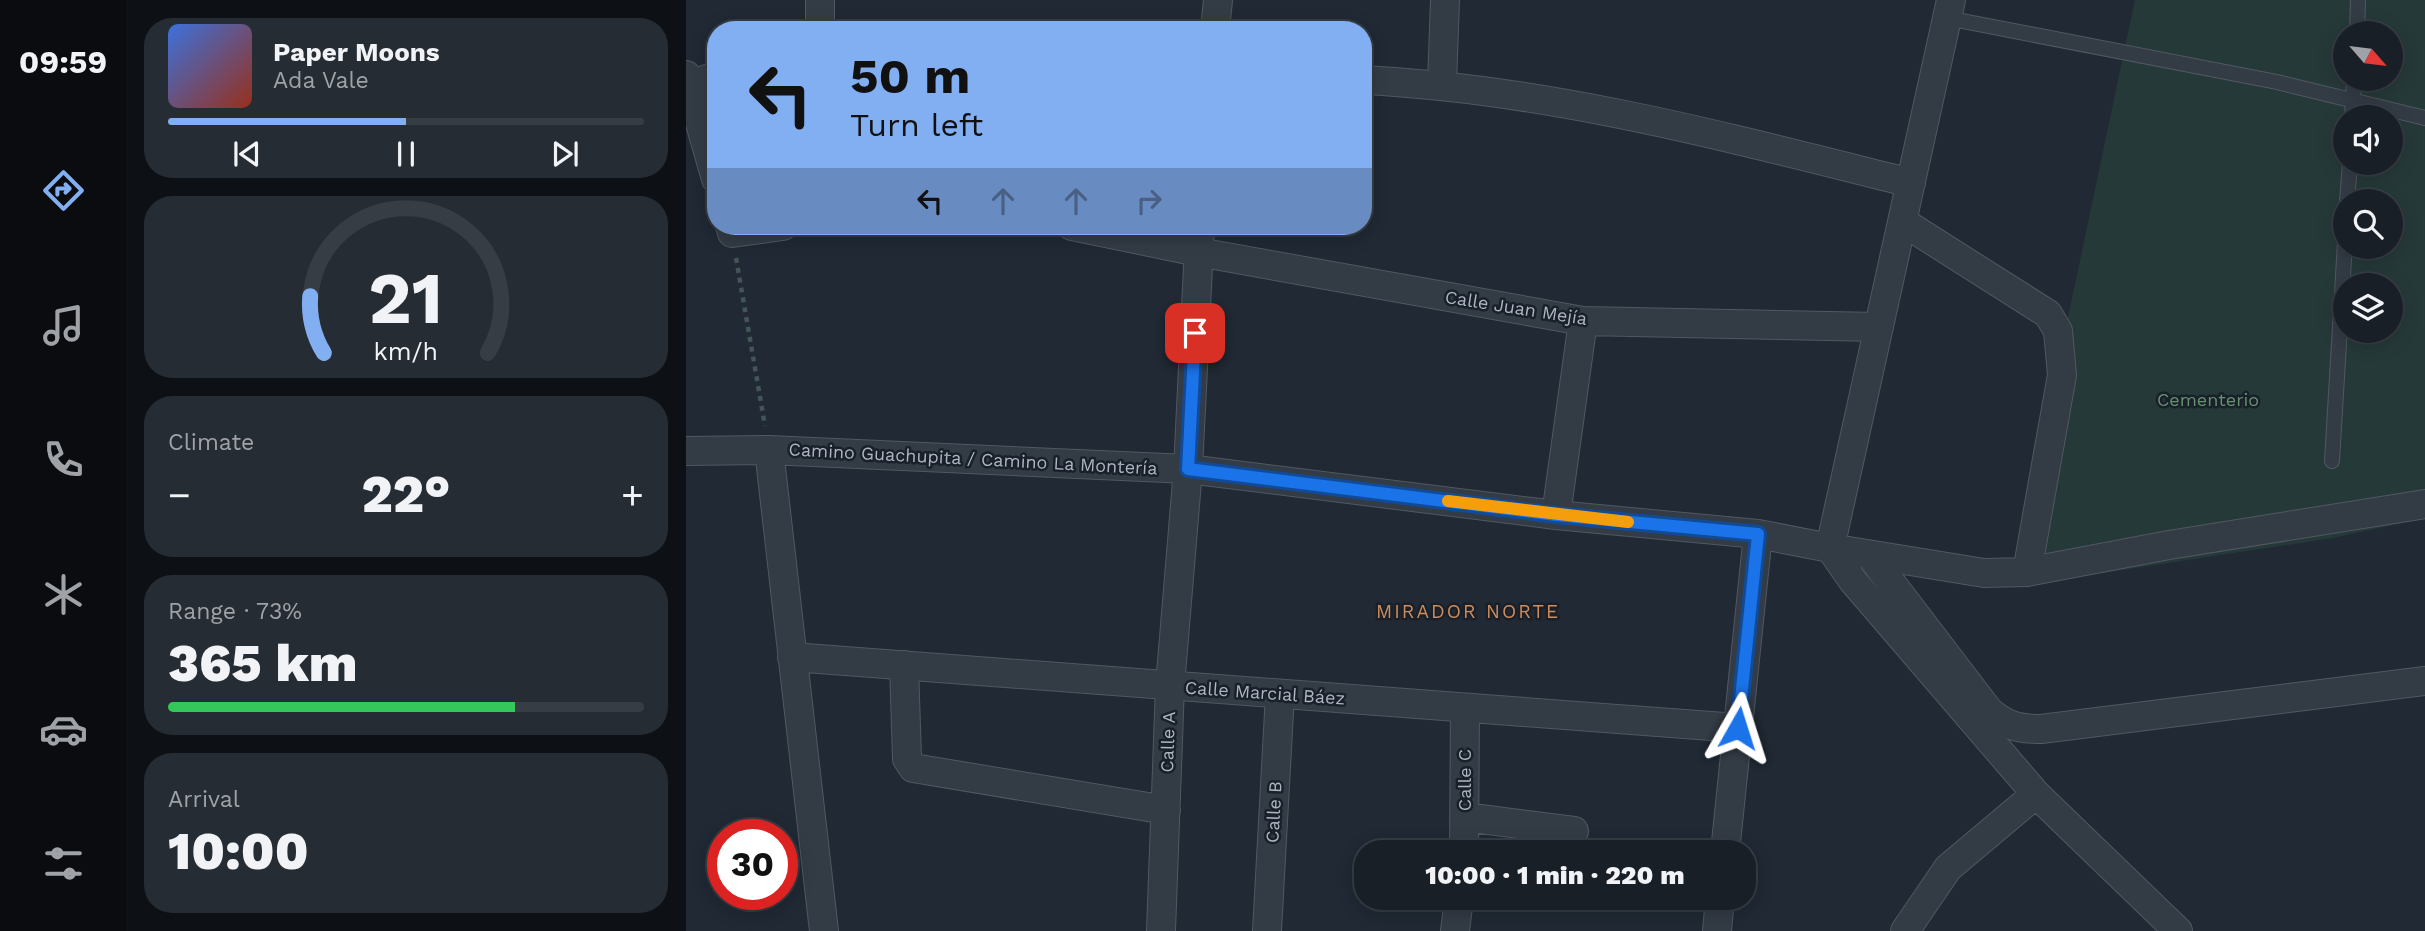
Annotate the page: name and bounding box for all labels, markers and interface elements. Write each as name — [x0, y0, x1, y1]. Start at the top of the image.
north arrow — [2333, 21, 2403, 91]
map controls — [2333, 21, 2403, 343]
text: Paper Moons — [273, 37, 440, 67]
text: 09:59 — [19, 43, 107, 81]
text: 50 m — [850, 47, 970, 105]
icon: left — [735, 49, 826, 140]
text: Ada Vale — [273, 67, 369, 94]
button: sound — [2333, 105, 2403, 175]
text: Turn left — [850, 106, 983, 144]
icon: previous — [228, 135, 266, 173]
icon: pause — [387, 135, 425, 173]
icon: next — [546, 135, 584, 173]
icon: directions — [39, 166, 88, 215]
icon: left — [911, 182, 949, 220]
icon: ahead — [984, 182, 1022, 220]
icon: ahead — [1057, 182, 1095, 220]
icon: right — [1130, 182, 1168, 220]
button: search — [2333, 189, 2403, 259]
text: 21 — [369, 256, 443, 342]
button: layers — [2333, 273, 2403, 343]
street label: Calle Juan Mejía — [1444, 286, 1589, 329]
icon: music — [39, 301, 88, 350]
pin — [1165, 303, 1225, 363]
icon: arrive — [1176, 314, 1214, 352]
text: km/h — [374, 337, 438, 366]
park label: Cementerio — [2157, 389, 2259, 410]
text: Climate — [168, 429, 254, 456]
icon: phone — [39, 435, 88, 484]
street label: Camino Guachupita / Camino La Montería — [788, 438, 1158, 479]
text: 22° — [362, 464, 450, 525]
text: − — [168, 473, 191, 517]
text: + — [621, 473, 644, 517]
icon: climate — [39, 570, 88, 619]
text: Range · 73% — [168, 598, 302, 625]
district label: MIRADOR NORTE — [1376, 600, 1560, 623]
text: 365 km — [168, 633, 358, 694]
street label: Calle Marcial Báez — [1184, 676, 1346, 709]
position arrow — [1701, 691, 1775, 765]
icon: car — [39, 705, 88, 754]
street label: Calle A — [1156, 711, 1179, 773]
street label: Calle C — [1454, 749, 1475, 811]
street label: Calle B — [1261, 781, 1286, 843]
text: Arrival — [168, 786, 240, 813]
speed limit sign: 30 — [707, 819, 798, 910]
text: 10:00 — [168, 821, 309, 882]
icon: filters — [39, 839, 88, 888]
text: 10:00 · 1 min · 220 m — [1425, 860, 1685, 890]

